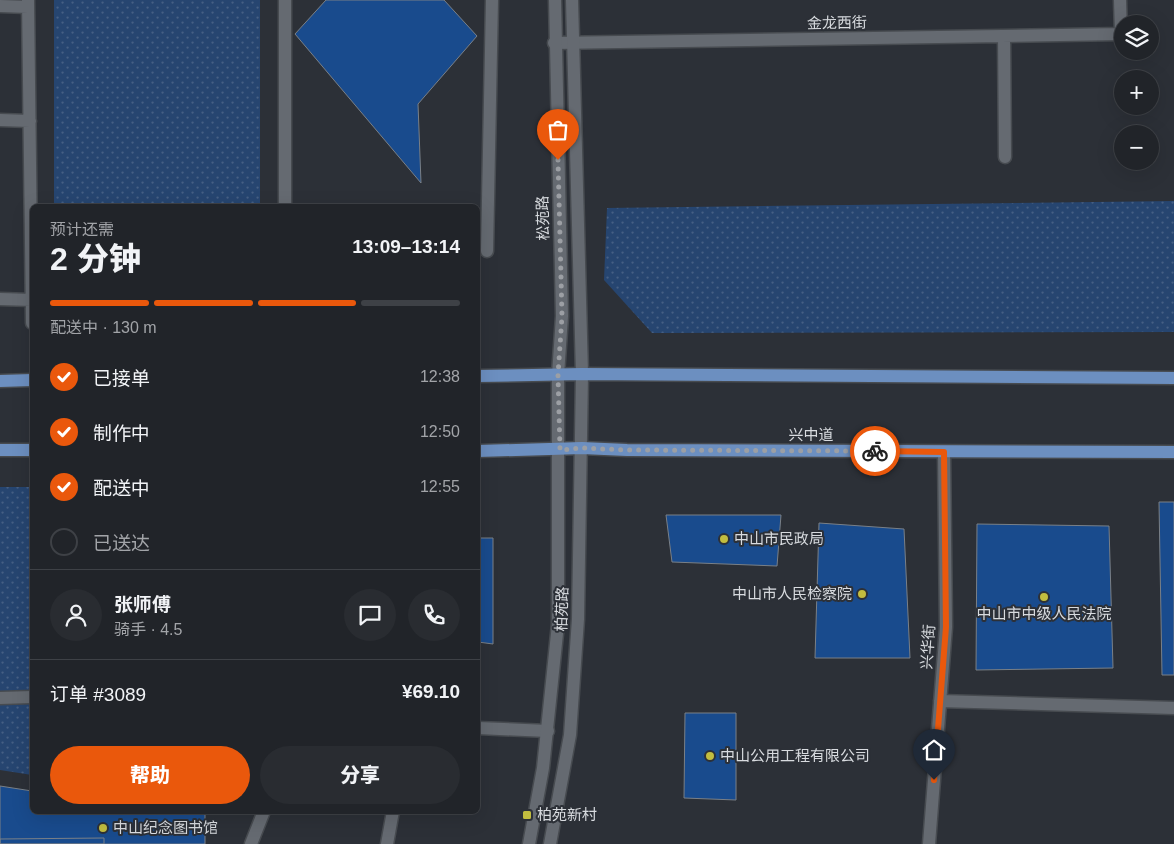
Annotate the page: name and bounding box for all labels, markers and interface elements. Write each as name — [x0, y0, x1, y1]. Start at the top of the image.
street label: 金龙西街 — [807, 13, 867, 32]
map controls — [1114, 15, 1159, 170]
button: layers — [1114, 15, 1159, 60]
button: + — [1114, 70, 1159, 115]
pin — [537, 109, 579, 160]
icon: bag — [544, 116, 572, 144]
button: − — [1114, 125, 1159, 170]
street label: 松苑路 — [534, 195, 551, 241]
text: 预计还需 — [50, 221, 114, 238]
text: 13:09–13:14 — [352, 236, 460, 257]
text: 2 分钟 — [50, 241, 141, 277]
text: 配送中 · 130 m — [50, 319, 157, 336]
icon: check — [50, 363, 78, 391]
text: 已接单 — [93, 368, 150, 389]
text: 12:38 — [420, 368, 460, 385]
icon: check — [50, 418, 78, 446]
text: 制作中 — [93, 423, 150, 444]
text: 12:50 — [420, 423, 460, 440]
street label: 兴中道 — [788, 426, 834, 443]
courier — [850, 426, 900, 476]
icon: bike — [861, 437, 889, 465]
icon: check — [50, 473, 78, 501]
text: 配送中 — [93, 478, 150, 499]
text: 12:55 — [420, 478, 460, 495]
place label: 中山市民政局 — [734, 530, 824, 547]
text: 已送达 — [93, 533, 150, 554]
marker: 中山市民政局 — [718, 533, 730, 545]
place label: 中山市人民检察院 — [732, 585, 852, 602]
street label: 柏苑路 — [552, 586, 571, 632]
marker: 中山市人民检察院 — [856, 588, 868, 600]
button: person — [50, 589, 102, 641]
button: chat — [344, 589, 396, 641]
button: phone — [408, 589, 460, 641]
marker: 中山市中级人民法院 — [1038, 591, 1050, 603]
text: 张师傅 — [114, 594, 171, 615]
place label: 中山市中级人民法院 — [976, 605, 1112, 622]
text: 骑手 · 4.5 — [114, 621, 182, 638]
street label: 兴华街 — [917, 624, 938, 670]
text: ¥69.10 — [402, 681, 460, 702]
text: 订单 #3089 — [50, 684, 146, 705]
pin — [913, 729, 955, 780]
icon: home — [920, 736, 948, 764]
button: 帮助 — [50, 746, 250, 804]
button: 分享 — [260, 746, 460, 804]
place label: 中山公用工程有限公司 — [720, 747, 870, 764]
marker: 中山公用工程有限公司 — [704, 750, 716, 762]
place label: 柏苑新村 — [537, 806, 597, 823]
marker: 柏苑新村 — [521, 809, 533, 821]
place label: 中山纪念图书馆 — [113, 819, 218, 836]
marker: 中山纪念图书馆 — [97, 822, 109, 834]

